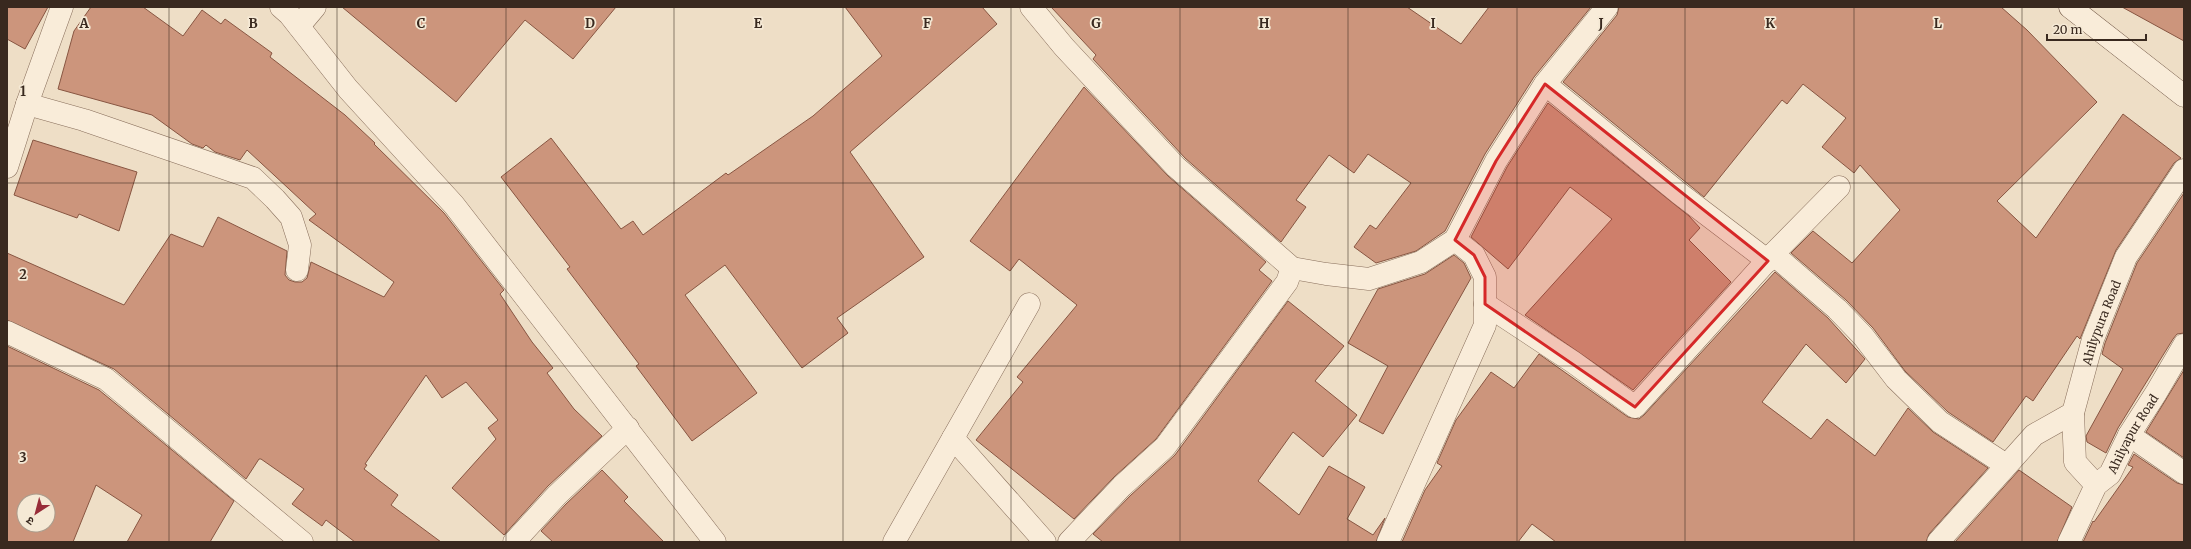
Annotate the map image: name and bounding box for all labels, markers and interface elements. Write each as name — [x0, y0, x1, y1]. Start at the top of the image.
text: A — [78, 15, 89, 32]
text: B — [248, 15, 258, 32]
text: C — [417, 15, 426, 32]
text: D — [585, 15, 595, 32]
text: E — [754, 15, 763, 32]
text: F — [923, 15, 931, 32]
text: G — [1091, 15, 1101, 32]
text: H — [1259, 15, 1270, 32]
text: I — [1430, 15, 1436, 32]
text: J — [1597, 15, 1604, 32]
text: K — [1765, 15, 1775, 32]
text: L — [1934, 15, 1943, 32]
scale bar — [2047, 16, 2146, 42]
text: 20 m — [2053, 22, 2082, 37]
text: 1 — [20, 83, 26, 100]
text: 2 — [19, 266, 27, 283]
street label: Ahilypura Road — [2079, 278, 2123, 368]
street label: Ahilyapur Road — [2103, 391, 2161, 477]
text: 3 — [19, 449, 27, 466]
north arrow — [16, 493, 56, 533]
text: उ — [23, 513, 37, 529]

